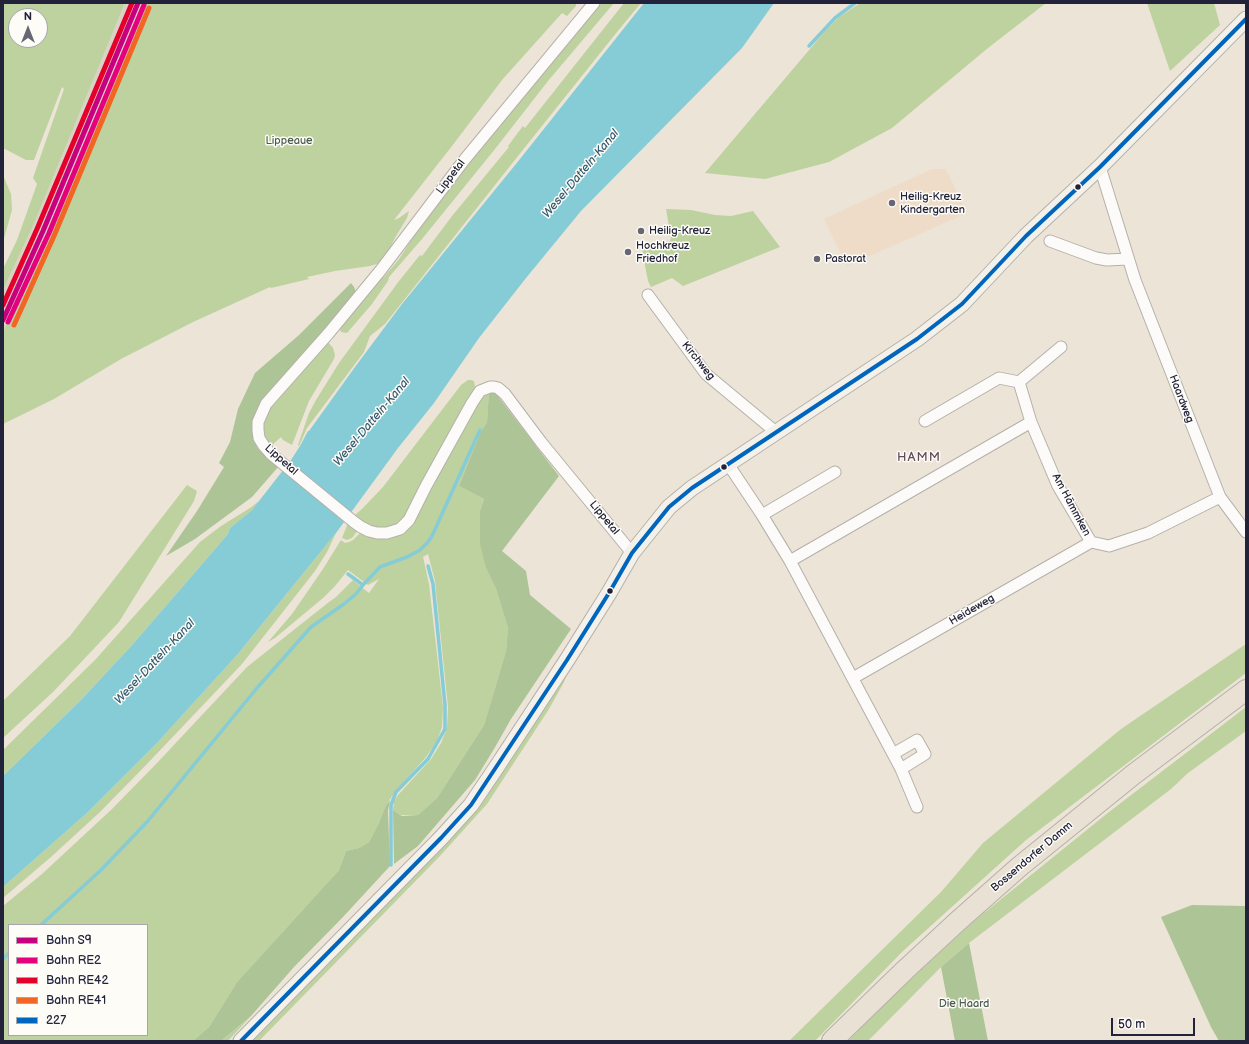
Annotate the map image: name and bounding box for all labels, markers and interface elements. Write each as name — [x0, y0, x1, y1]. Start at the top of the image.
north arrow — [8, 8, 48, 48]
text: N — [24, 10, 32, 23]
water label: Wesel-Datteln-Kanal — [540, 127, 622, 221]
park label: Lippeaue — [265, 134, 313, 148]
street label: Lippetal — [434, 157, 468, 197]
unlabelled marker — [1073, 182, 1083, 192]
place label: Heilig-Kreuz Kindergarten — [900, 190, 965, 216]
marker: Heilig-Kreuz Kindergarten — [887, 198, 897, 208]
place label: Heilig-Kreuz — [649, 224, 710, 238]
marker: Heilig-Kreuz — [636, 226, 646, 236]
place label: Hochkreuz Friedhof — [636, 239, 689, 265]
marker: Hochkreuz Friedhof — [623, 247, 633, 257]
place label: Pastorat — [825, 252, 866, 266]
marker: Pastorat — [812, 254, 822, 264]
street label: Kirchweg — [679, 339, 717, 383]
street label: Haardweg — [1166, 373, 1196, 425]
water label: Wesel-Datteln-Kanal — [331, 375, 413, 469]
street label: Lippetal — [262, 442, 300, 478]
district label: HAMM — [897, 450, 941, 466]
unlabelled marker — [719, 462, 729, 472]
street label: Am Hämmken — [1049, 471, 1093, 539]
street label: Lippetal — [586, 498, 622, 538]
unlabelled marker — [605, 586, 615, 596]
street label: Heideweg — [947, 592, 997, 628]
water label: Wesel-Datteln-Kanal — [112, 616, 198, 708]
street label: Bossendorfer Damm — [988, 819, 1076, 895]
legend — [8, 924, 148, 1036]
text: Bahn S9 — [46, 933, 92, 948]
text: Bahn RE2 — [46, 953, 101, 968]
text: Bahn RE42 — [46, 973, 109, 988]
text: Bahn RE41 — [46, 993, 106, 1008]
park label: Die Haard — [939, 997, 989, 1011]
scale bar — [1113, 1010, 1197, 1036]
text: 227 — [46, 1013, 66, 1028]
text: 50 m — [1118, 1017, 1145, 1032]

